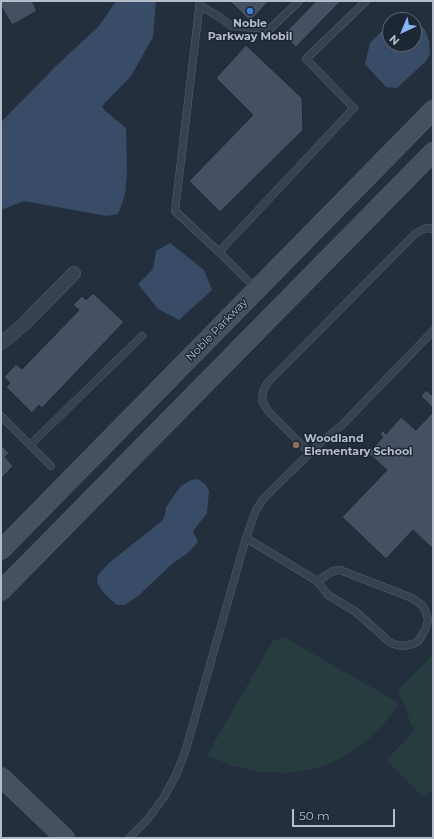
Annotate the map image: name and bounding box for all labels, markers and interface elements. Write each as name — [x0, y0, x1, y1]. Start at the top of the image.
marker: Noble Parkway Mobil — [245, 6, 255, 16]
north arrow — [382, 12, 422, 52]
place label: Noble Parkway Mobil — [208, 17, 292, 43]
text: N — [386, 32, 402, 48]
street label: Noble Parkway — [184, 296, 250, 364]
place label: Woodland Elementary School — [304, 432, 412, 458]
marker: Woodland Elementary School — [291, 440, 301, 450]
scale bar — [294, 801, 397, 827]
text: 50 m — [299, 808, 330, 823]

